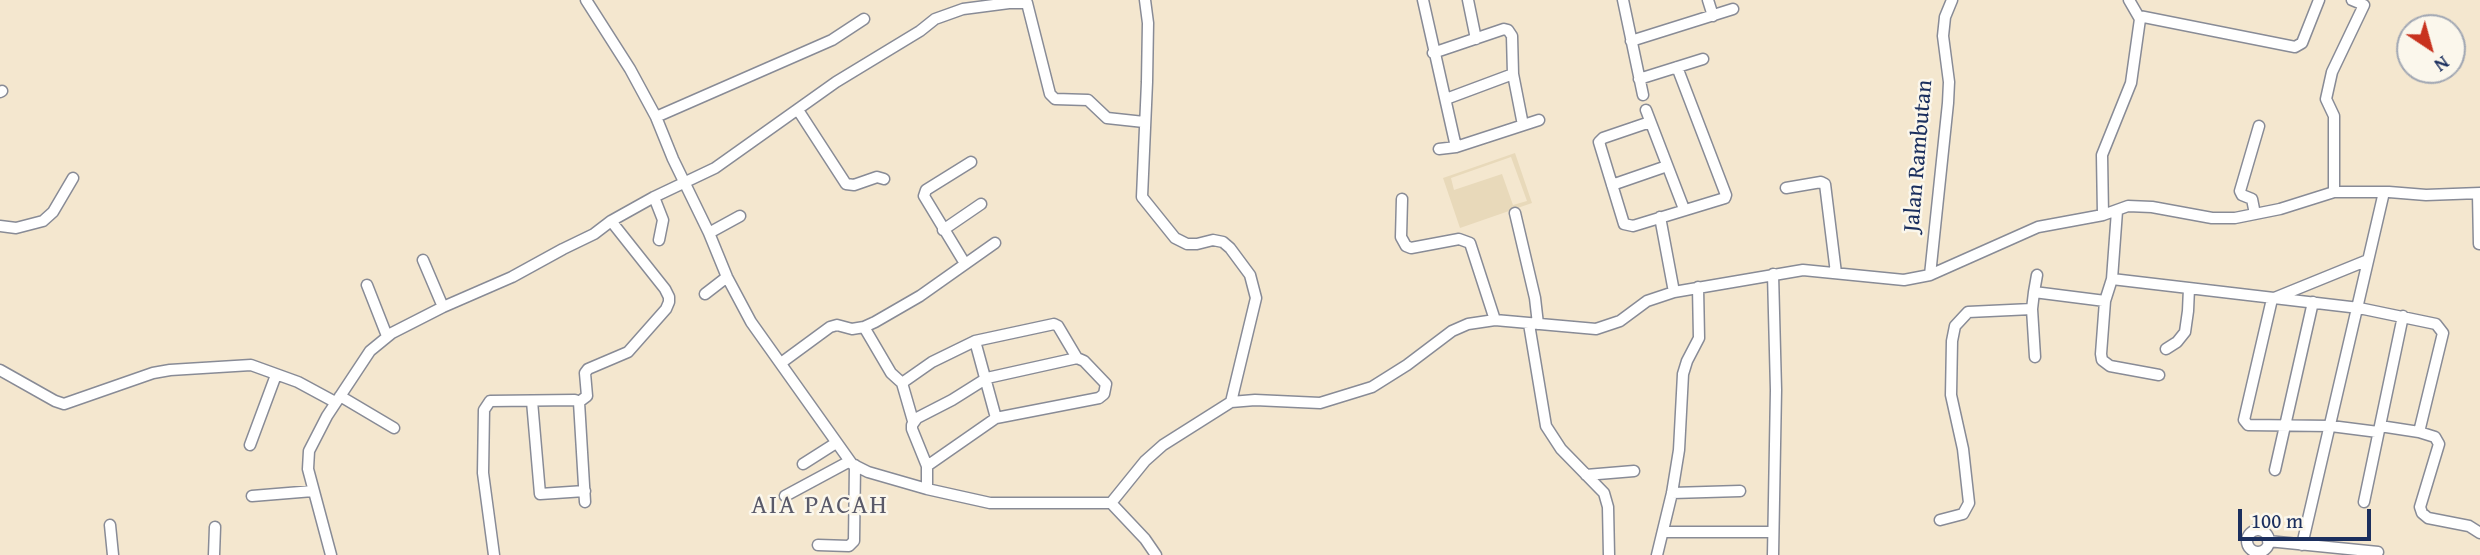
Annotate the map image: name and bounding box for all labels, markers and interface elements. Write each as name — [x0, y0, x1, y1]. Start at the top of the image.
north arrow — [2396, 14, 2466, 84]
text: N — [2429, 49, 2456, 79]
street label: Jalan Rambutan — [1899, 79, 1939, 233]
district label: AIA PACAH — [752, 490, 888, 522]
scale bar — [2242, 496, 2375, 540]
text: 100 m — [2251, 505, 2303, 536]

